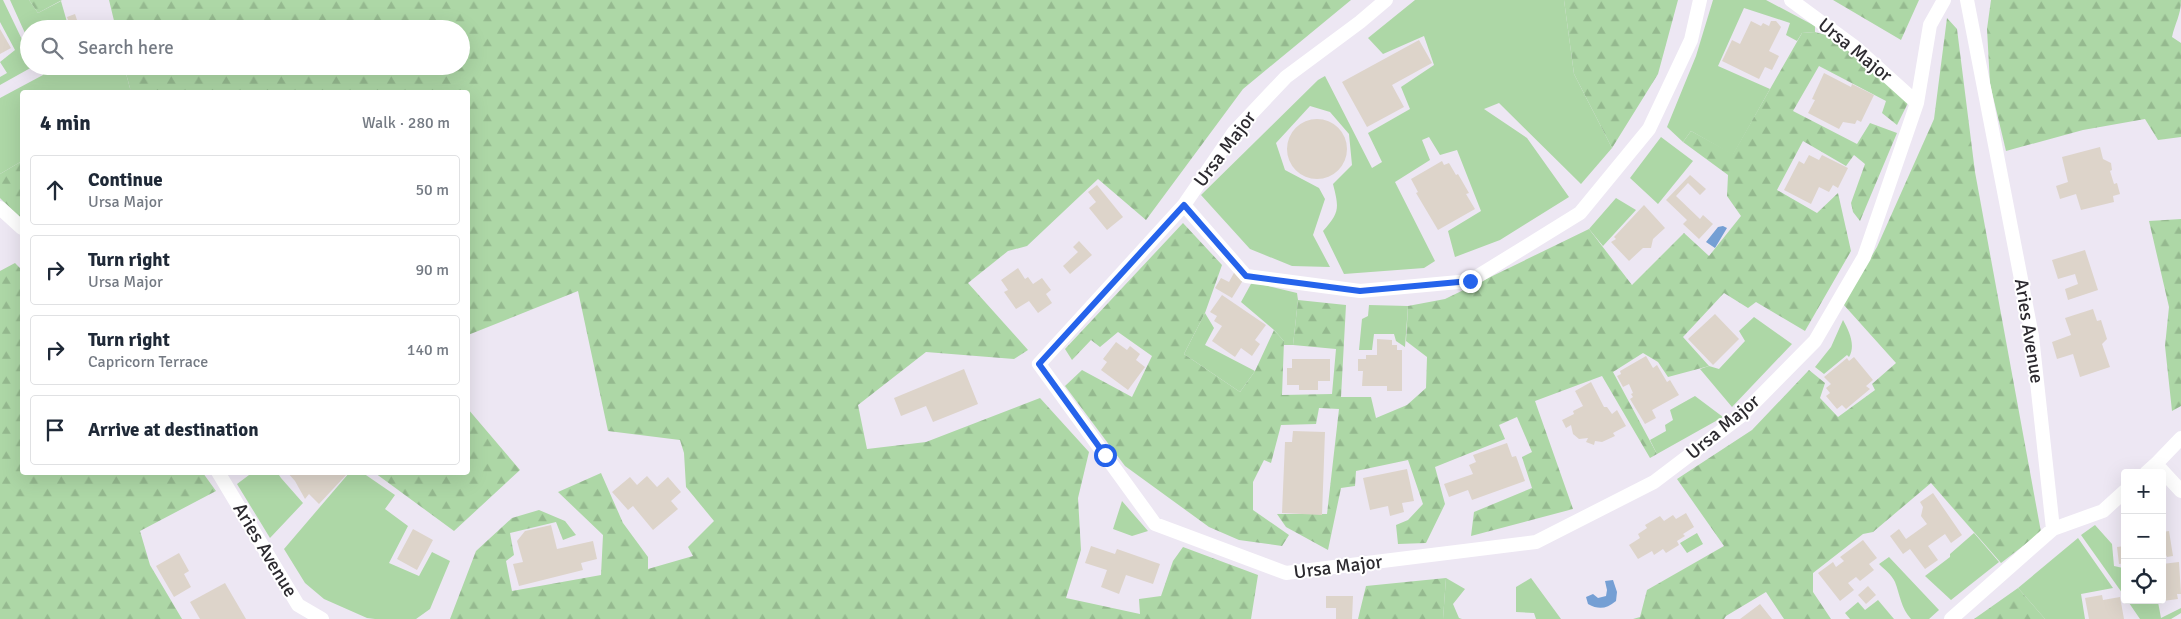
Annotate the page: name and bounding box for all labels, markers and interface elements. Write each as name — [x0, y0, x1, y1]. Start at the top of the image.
street label: Ursa Major — [1813, 13, 1897, 87]
search box — [20, 20, 470, 75]
icon: search — [38, 34, 66, 62]
text: Search here — [78, 36, 174, 60]
street label: Ursa Major — [1189, 106, 1261, 192]
text: 4 min — [40, 110, 91, 136]
text: Walk · 280 m — [362, 113, 450, 133]
text: Continue — [88, 168, 163, 192]
icon: ahead — [41, 176, 69, 204]
text: 50 m — [415, 180, 449, 200]
text: Ursa Major — [88, 192, 163, 212]
text: Turn right — [88, 248, 170, 272]
icon: right — [41, 256, 69, 284]
text: 90 m — [415, 260, 449, 280]
route end — [1459, 270, 1482, 293]
text: Ursa Major — [88, 272, 163, 292]
street label: Aries Avenue — [2009, 277, 2049, 385]
text: Turn right — [88, 328, 170, 352]
icon: right — [41, 336, 69, 364]
text: 140 m — [407, 340, 449, 360]
text: Capricorn Terrace — [88, 352, 208, 372]
street label: Ursa Major — [1681, 389, 1765, 465]
icon: arrive — [41, 416, 69, 444]
text: Arrive at destination — [88, 418, 259, 442]
route start — [1094, 444, 1117, 467]
map controls — [2121, 469, 2166, 604]
button: + — [2121, 469, 2166, 514]
street label: Aries Avenue — [228, 499, 302, 601]
button: − — [2121, 514, 2166, 559]
street label: Ursa Major — [1292, 550, 1384, 584]
button: locate — [2121, 559, 2166, 604]

